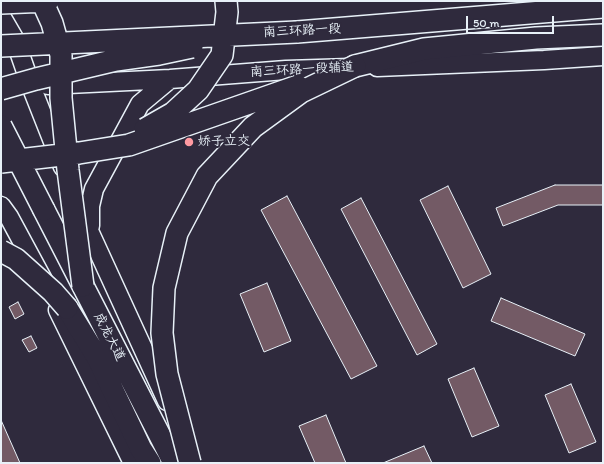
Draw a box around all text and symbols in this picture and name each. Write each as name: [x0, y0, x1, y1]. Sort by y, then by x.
scale bar: [468, 8, 556, 34]
text: 50 m: [473, 16, 499, 30]
street label: 南三环路一段: [263, 21, 341, 41]
street label: 南三环路一段辅道: [250, 59, 354, 81]
place label: 娇子立交: [198, 134, 250, 150]
marker: 娇子立交: [183, 136, 195, 148]
street label: 成龙大道: [90, 310, 128, 364]

